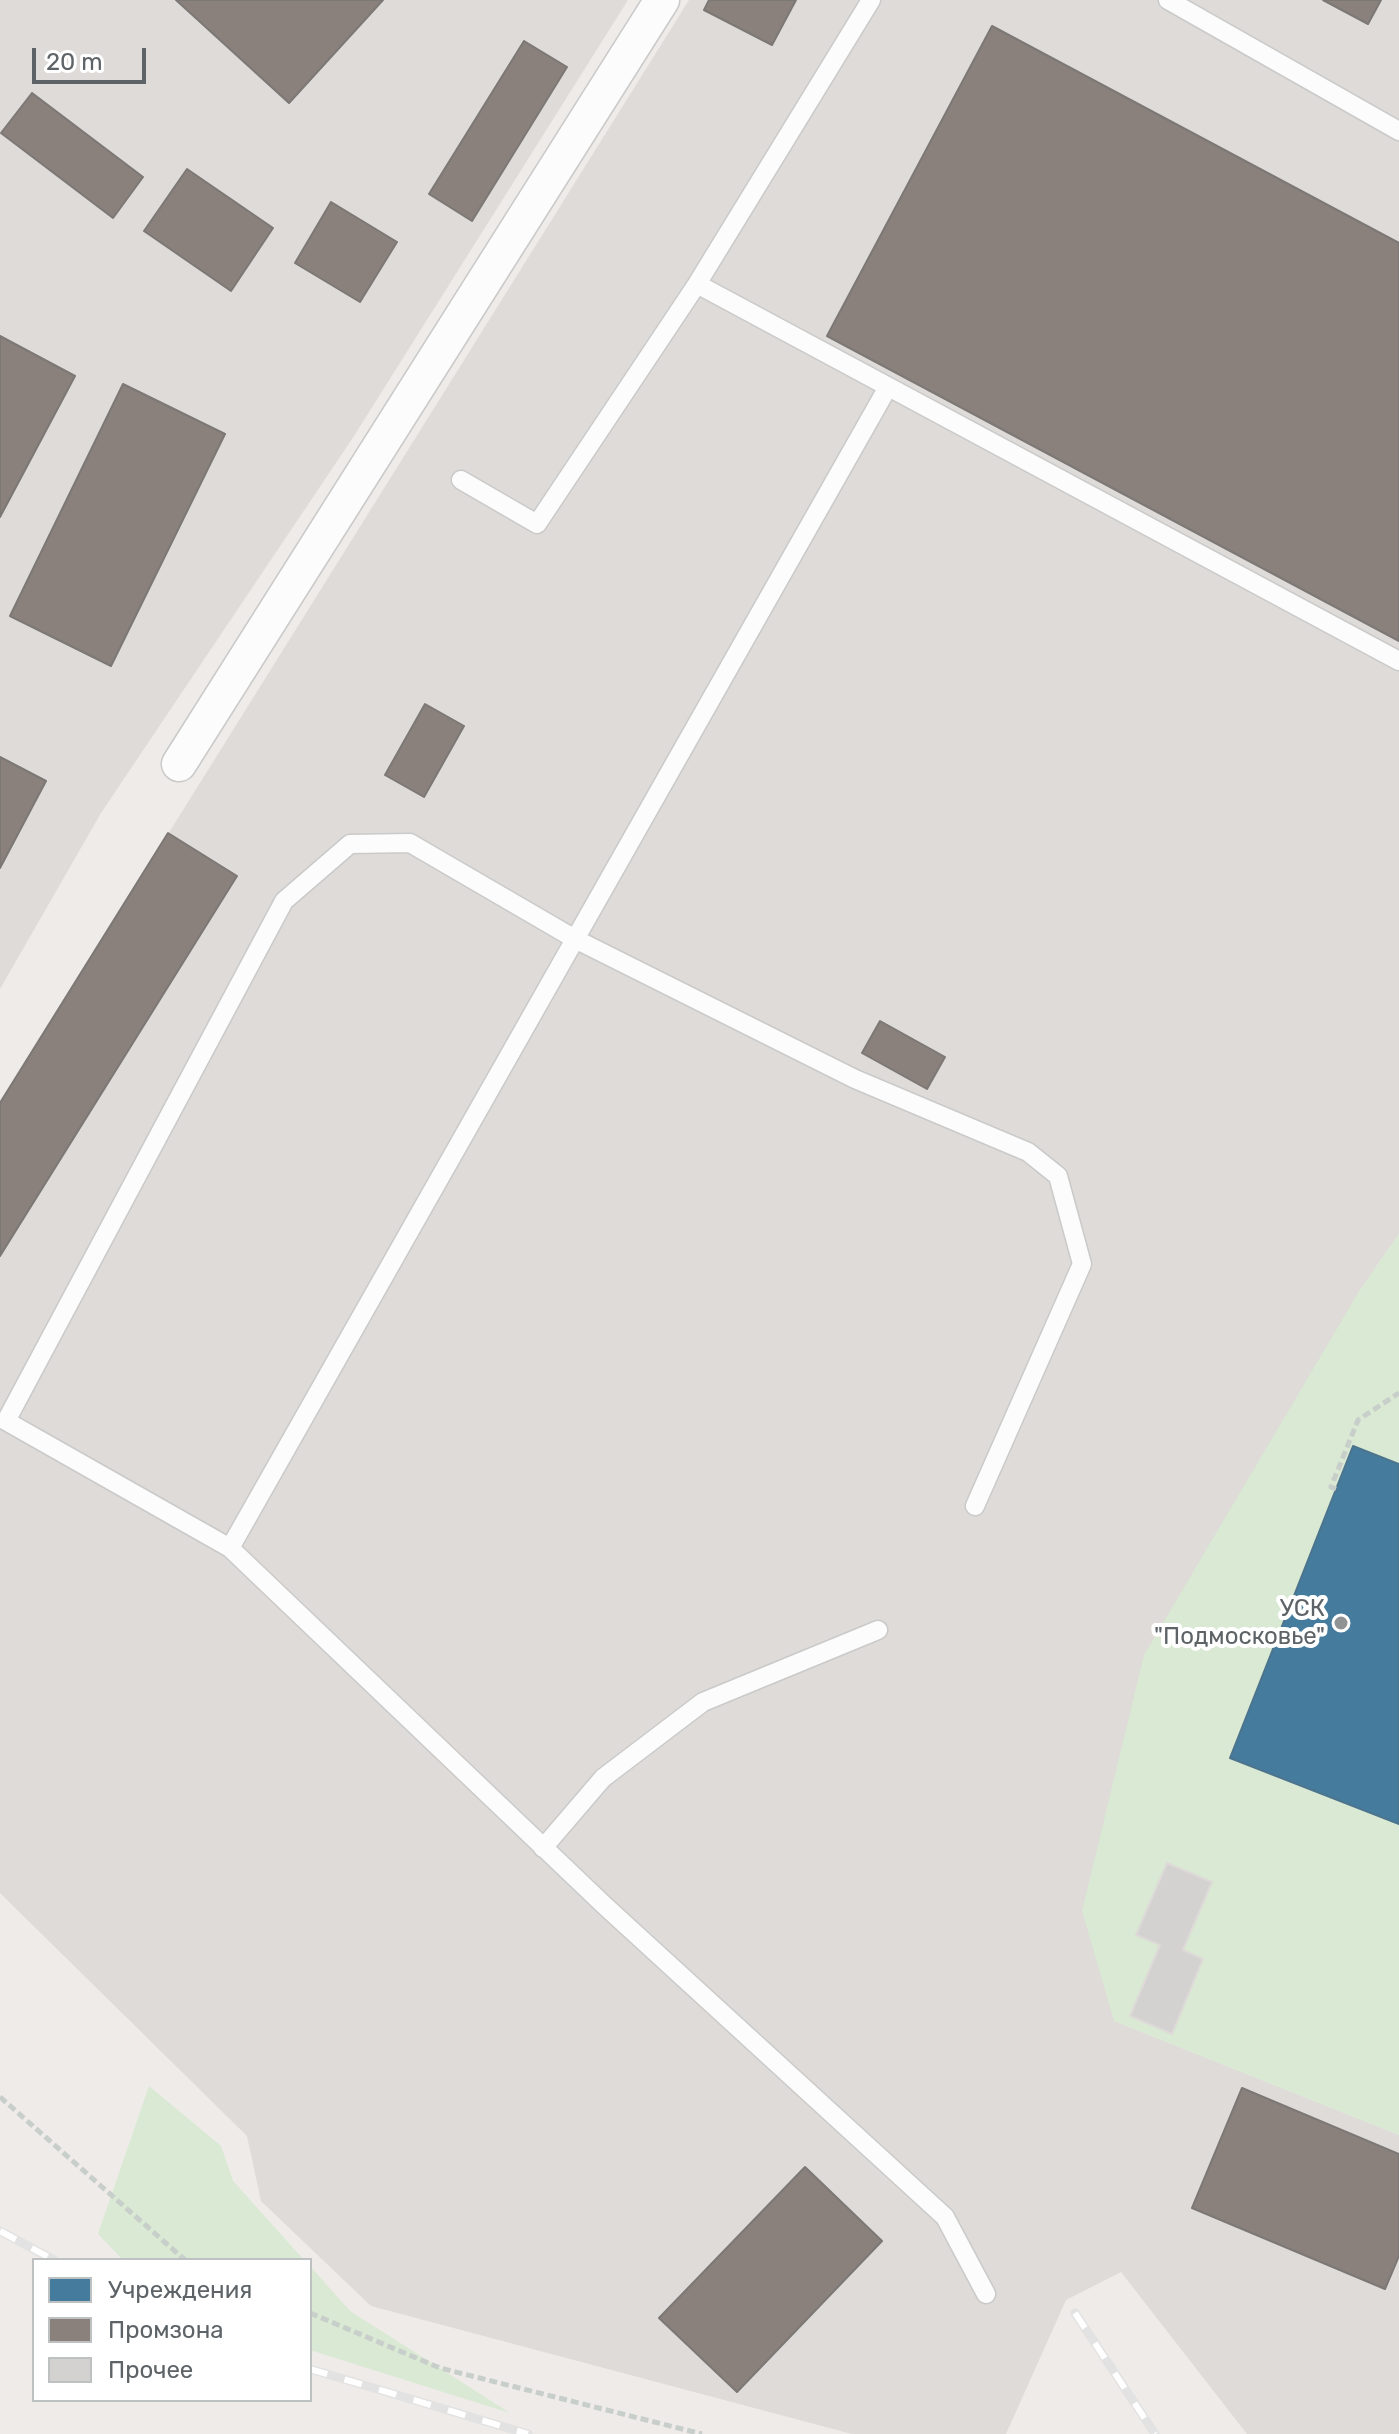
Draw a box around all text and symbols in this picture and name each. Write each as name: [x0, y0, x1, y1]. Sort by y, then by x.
scale bar: [36, 32, 150, 82]
text: 20 m: [46, 48, 103, 76]
place label: УСК "Подмосковье": [1154, 1595, 1325, 1651]
marker: УСК "Подмосковье": [1332, 1614, 1350, 1632]
legend: [32, 2258, 312, 2402]
text: Учреждения: [108, 2276, 252, 2304]
text: Промзона: [108, 2316, 224, 2344]
text: Прочее: [108, 2356, 193, 2384]

